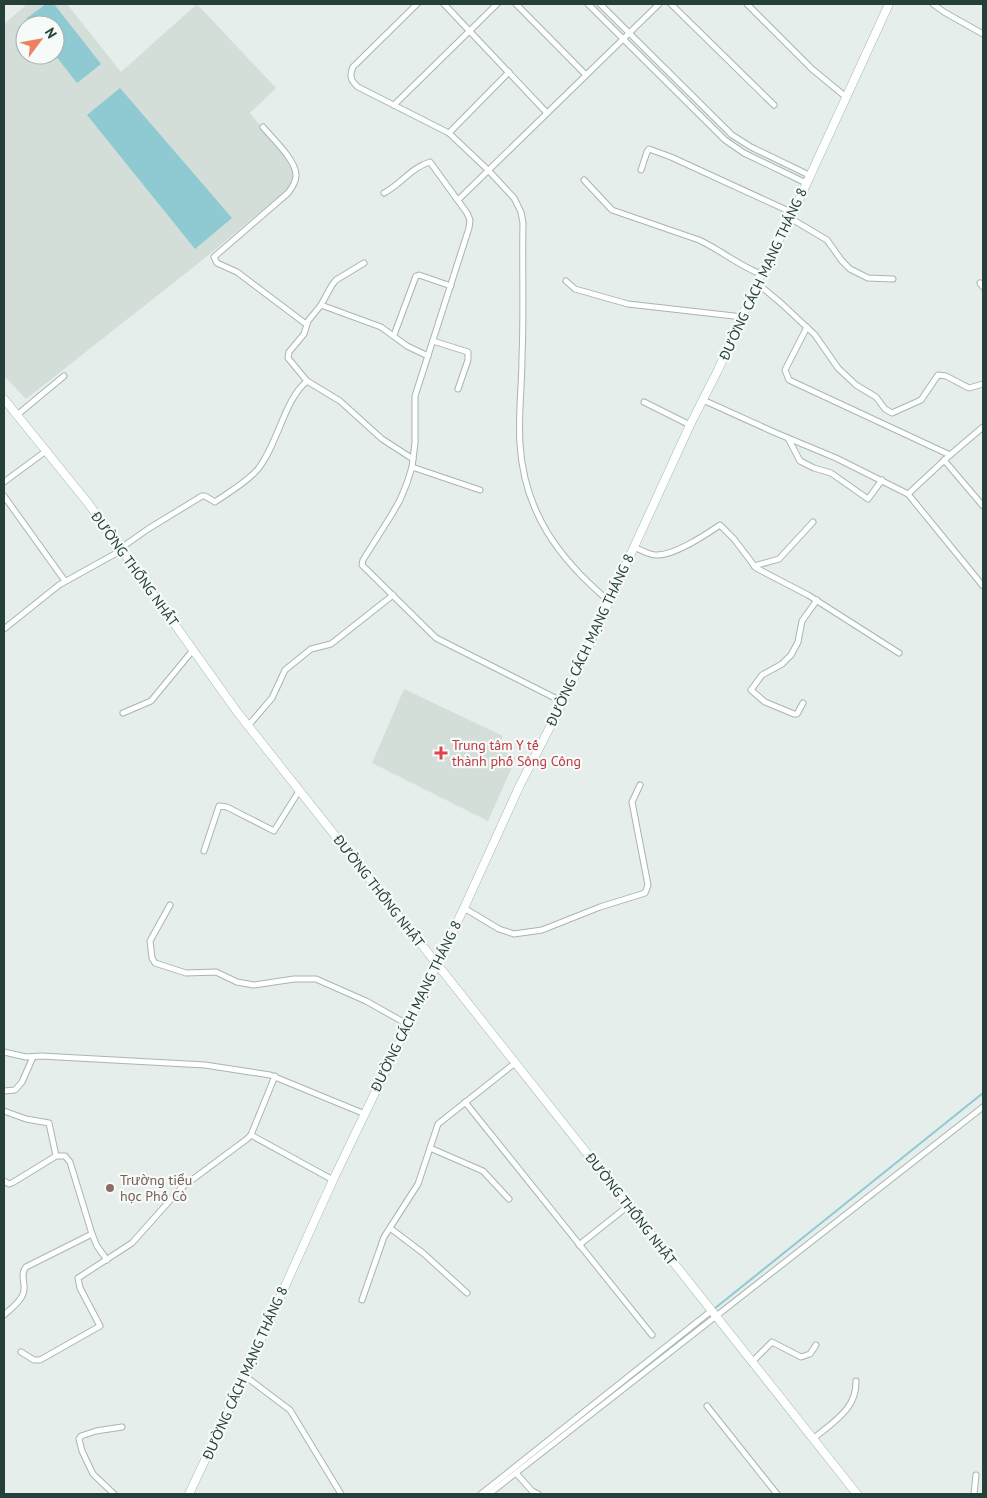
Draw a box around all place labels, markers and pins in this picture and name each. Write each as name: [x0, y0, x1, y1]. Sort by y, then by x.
place label: Trung tâm Y tế thành phố Sông Công: [452, 736, 581, 770]
marker: Trung tâm Y tế thành phố Sông Công: [434, 746, 448, 760]
place label: Trường tiểu học Phố Cò: [120, 1171, 192, 1205]
marker: Trường tiểu học Phố Cò: [104, 1182, 116, 1194]

